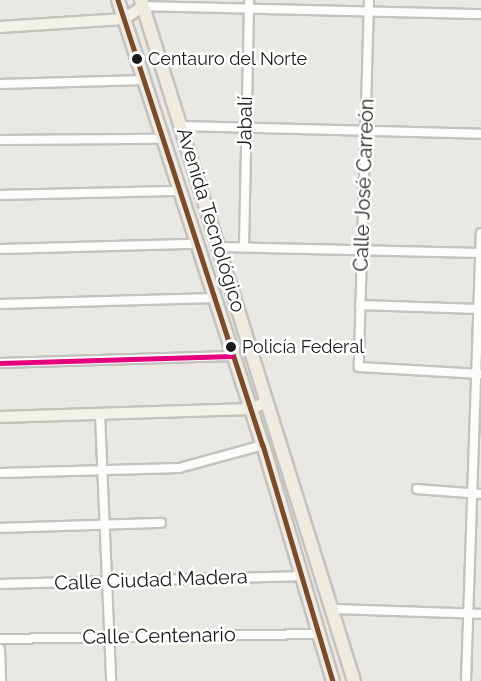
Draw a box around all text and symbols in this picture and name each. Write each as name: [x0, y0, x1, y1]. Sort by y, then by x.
place label: Centauro del Norte: [148, 48, 308, 70]
marker: Centauro del Norte: [131, 53, 143, 65]
street label: Jabalí: [233, 96, 257, 150]
street label: Calle José Carreón: [349, 98, 379, 272]
street label: Avenida Tecnológico: [171, 124, 251, 316]
place label: Policía Federal: [242, 336, 364, 358]
marker: Policía Federal: [225, 341, 237, 353]
street label: Calle Ciudad Madera: [54, 565, 248, 595]
street label: Calle Centenario: [82, 623, 236, 649]

